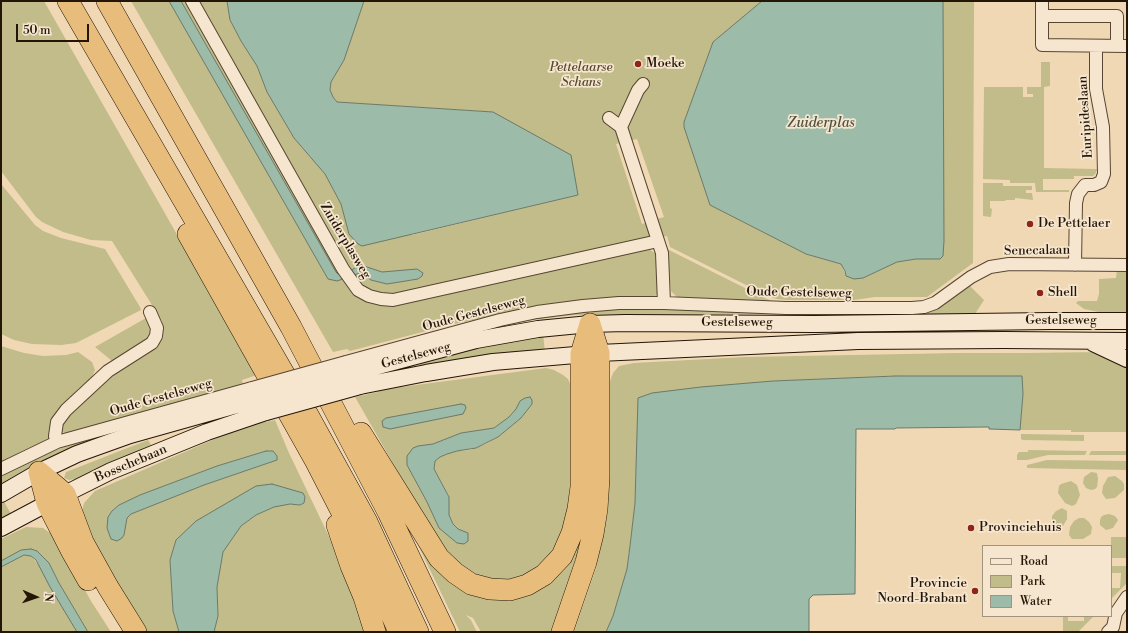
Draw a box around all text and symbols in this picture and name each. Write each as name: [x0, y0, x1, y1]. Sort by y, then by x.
scale bar: [18, 16, 91, 42]
text: 50 m: [23, 23, 51, 38]
place label: Moeke: [646, 56, 685, 72]
marker: Moeke: [633, 59, 643, 69]
park label: Pettelaarse Schans: [550, 60, 612, 91]
street label: Euripideslaan: [1075, 75, 1097, 159]
water label: Zuiderplas: [787, 116, 855, 132]
street label: Zuiderplasweg: [316, 200, 374, 282]
place label: De Pettelaer: [1038, 216, 1110, 232]
marker: De Pettelaer: [1025, 219, 1035, 229]
street label: Senecalaan: [1004, 243, 1070, 259]
street label: Oude Gestelseweg: [746, 284, 852, 302]
place label: Shell: [1048, 285, 1077, 301]
marker: Shell: [1035, 288, 1045, 298]
street label: Oude Gestelseweg: [421, 293, 527, 335]
street label: Gestelseweg: [1025, 313, 1097, 329]
street label: Gestelseweg: [701, 315, 773, 331]
street label: Gestelseweg: [380, 339, 452, 373]
street label: Oude Gestelseweg: [108, 376, 214, 420]
street label: Bosschebaan: [93, 442, 169, 486]
place label: Provinciehuis: [979, 520, 1061, 536]
marker: Provinciehuis: [966, 523, 976, 533]
legend: [982, 545, 1112, 617]
text: Road: [1020, 554, 1048, 569]
text: Park: [1020, 574, 1045, 589]
place label: Provincie Noord-Brabant: [877, 576, 967, 607]
north arrow: [16, 577, 56, 617]
marker: Provincie Noord-Brabant: [970, 586, 980, 596]
text: N: [41, 593, 55, 602]
text: Water: [1020, 594, 1052, 609]

